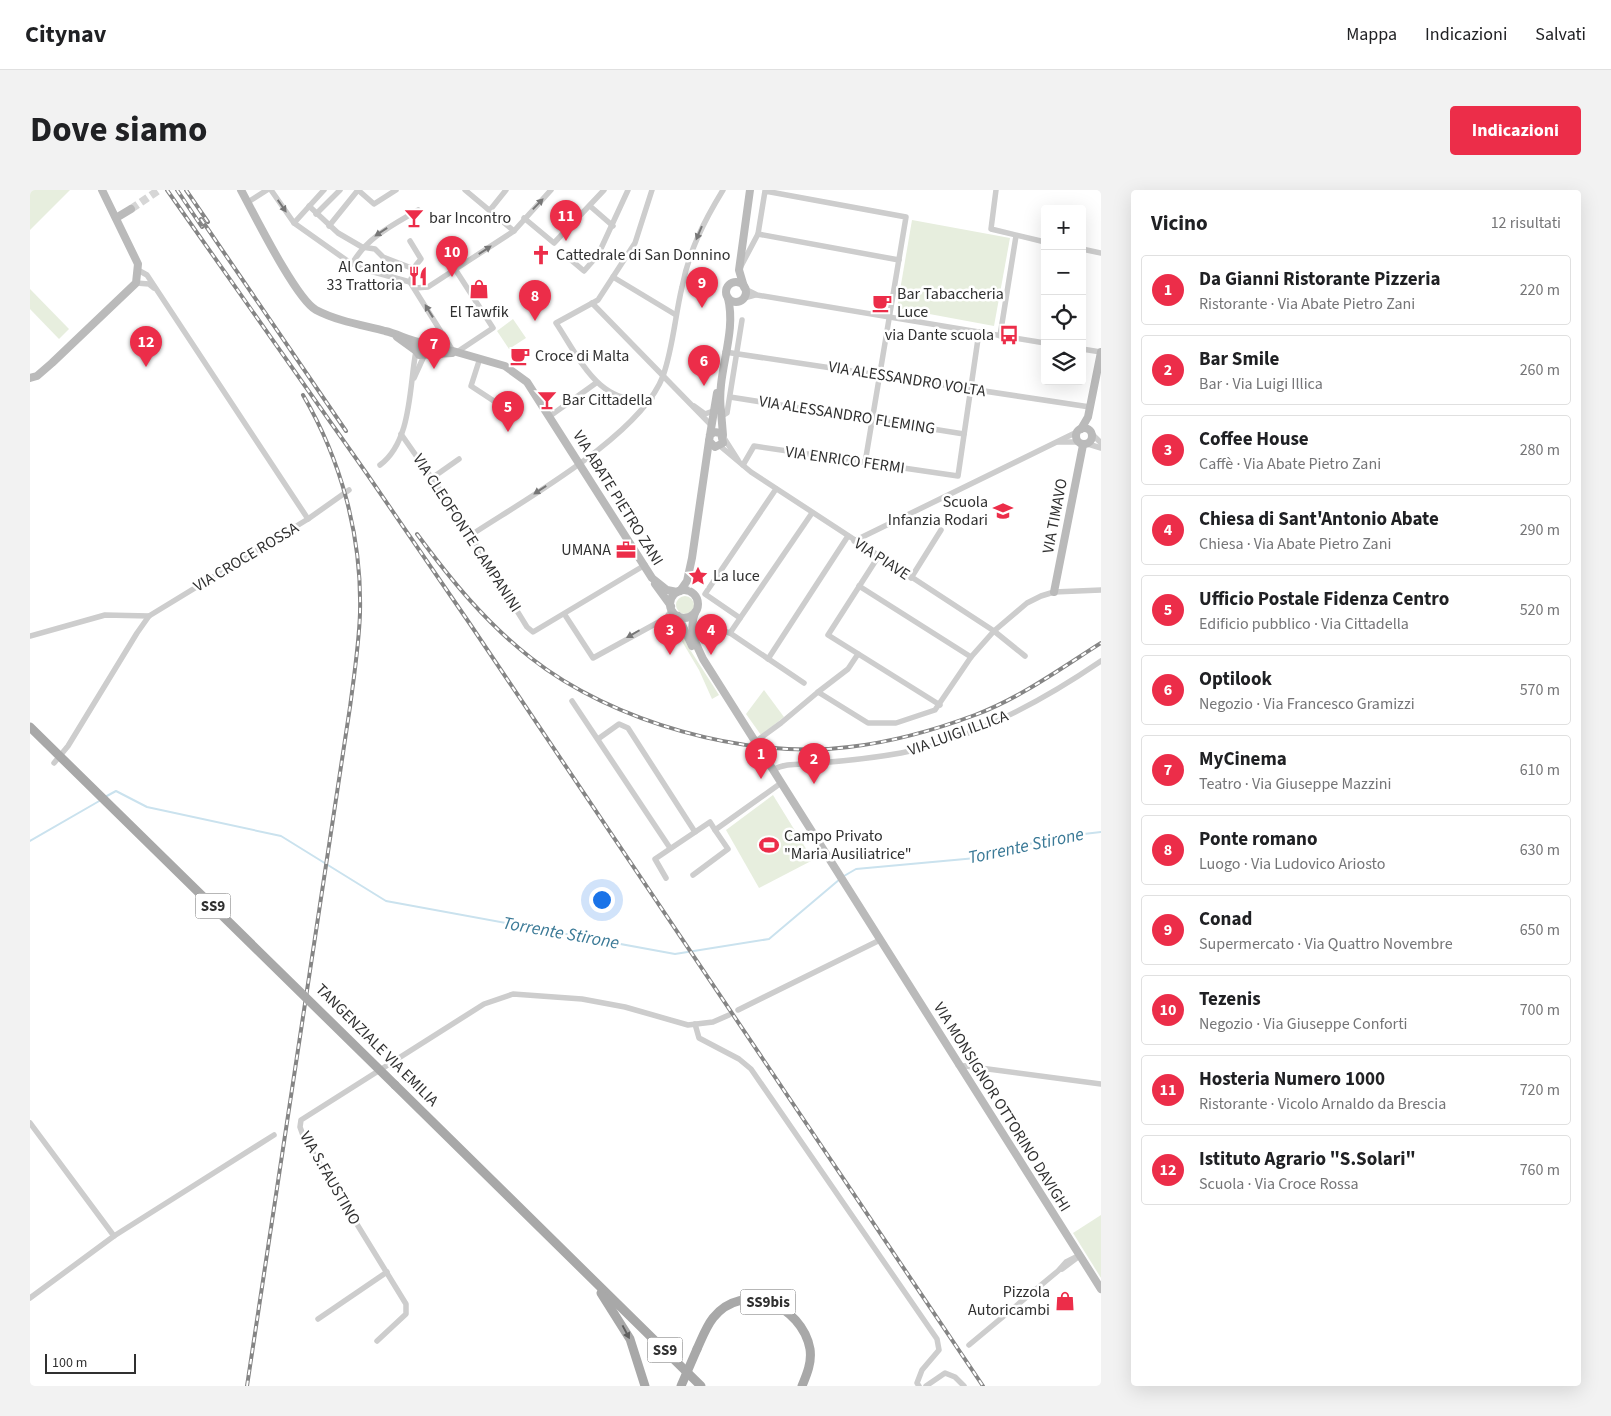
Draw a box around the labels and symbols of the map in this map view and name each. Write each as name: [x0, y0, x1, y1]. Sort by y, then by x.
one-way arrow: [532, 198, 544, 210]
one-way arrow: [277, 200, 287, 213]
pin: 11: [550, 200, 582, 241]
bar icon: bar Incontro: [403, 207, 425, 229]
place label: bar Incontro: [429, 207, 511, 229]
one-way arrow: [695, 226, 703, 240]
one-way arrow: [374, 227, 388, 237]
pin: 10: [436, 236, 468, 277]
church icon: Cattedrale di San Donnino: [530, 244, 552, 266]
place label: Cattedrale di San Donnino: [556, 244, 730, 266]
one-way arrow: [478, 245, 491, 254]
place label: Al Canton 33 Trattoria: [327, 256, 403, 296]
restaurant icon: Al Canton 33 Trattoria: [407, 265, 429, 287]
pin: 9: [686, 267, 718, 308]
shop icon: El Tawfik: [468, 278, 490, 300]
pin: 8: [519, 280, 551, 321]
place label: Bar Tabaccheria Luce: [897, 283, 1004, 323]
cafe icon: Bar Tabaccheria Luce: [871, 292, 893, 314]
place label: El Tawfik: [449, 301, 509, 323]
one-way arrow: [424, 305, 433, 318]
place label: via Dante scuola: [885, 324, 994, 346]
bus stop icon: via Dante scuola: [998, 324, 1020, 346]
pin: 12: [130, 326, 162, 367]
pin: 7: [418, 328, 450, 369]
cafe icon: Croce di Malta: [509, 345, 531, 367]
place label: Croce di Malta: [535, 345, 629, 367]
pin: 6: [688, 345, 720, 386]
street label: VIA ALESSANDRO VOLTA: [827, 356, 988, 402]
bar icon: Bar Cittadella: [536, 389, 558, 411]
place label: Bar Cittadella: [562, 389, 653, 411]
street label: VIA ALESSANDRO FLEMING: [757, 390, 937, 440]
pin: 5: [492, 391, 524, 432]
street label: VIA ABATE PIETRO ZANI: [567, 426, 669, 570]
street label: VIA ENRICO FERMI: [784, 441, 906, 479]
street label: VIA CLEOFONTE CAMPANINI: [407, 450, 527, 616]
street label: VIA TIMAVO: [1037, 477, 1073, 555]
one-way arrow: [533, 485, 546, 495]
place label: Scuola Infanzia Rodari: [888, 491, 988, 531]
school or university icon: Scuola Infanzia Rodari: [992, 500, 1014, 522]
street label: VIA CROCE ROSSA: [189, 517, 303, 597]
street label: VIA PIAVE: [850, 533, 914, 585]
place label: UMANA: [561, 539, 611, 561]
office icon: UMANA: [615, 539, 637, 561]
place icon: La luce: [687, 565, 709, 587]
place label: La luce: [713, 565, 760, 587]
pin: 3: [654, 614, 686, 655]
pin: 4: [695, 614, 727, 655]
one-way arrow: [627, 630, 640, 639]
street label: VIA LUIGI ILLICA: [905, 705, 1012, 761]
pin: 1: [745, 738, 777, 779]
pin: 2: [798, 743, 830, 784]
water label: Torrente Stirone: [966, 821, 1087, 870]
place label: Campo Privato "Maria Ausiliatrice": [784, 825, 912, 865]
sports icon: Campo Privato "Maria Ausiliatrice": [758, 834, 780, 856]
your location: [589, 887, 615, 913]
road number: SS9: [196, 894, 230, 918]
water label: Torrente Stirone: [501, 910, 621, 956]
street label: TANGENZIALE VIA EMILIA: [311, 979, 444, 1112]
street label: VIA MONSIGNOR OTTORINO DAVIGHI: [928, 998, 1076, 1216]
street label: VIA S.FAUSTINO: [294, 1127, 366, 1229]
place label: Pizzola Autoricambi: [968, 1281, 1050, 1321]
road number: SS9bis: [740, 1290, 796, 1314]
shop icon: Pizzola Autoricambi: [1054, 1290, 1076, 1312]
one-way arrow: [622, 1325, 630, 1339]
road number: SS9: [648, 1338, 682, 1362]
scale bar: [45, 1351, 136, 1374]

